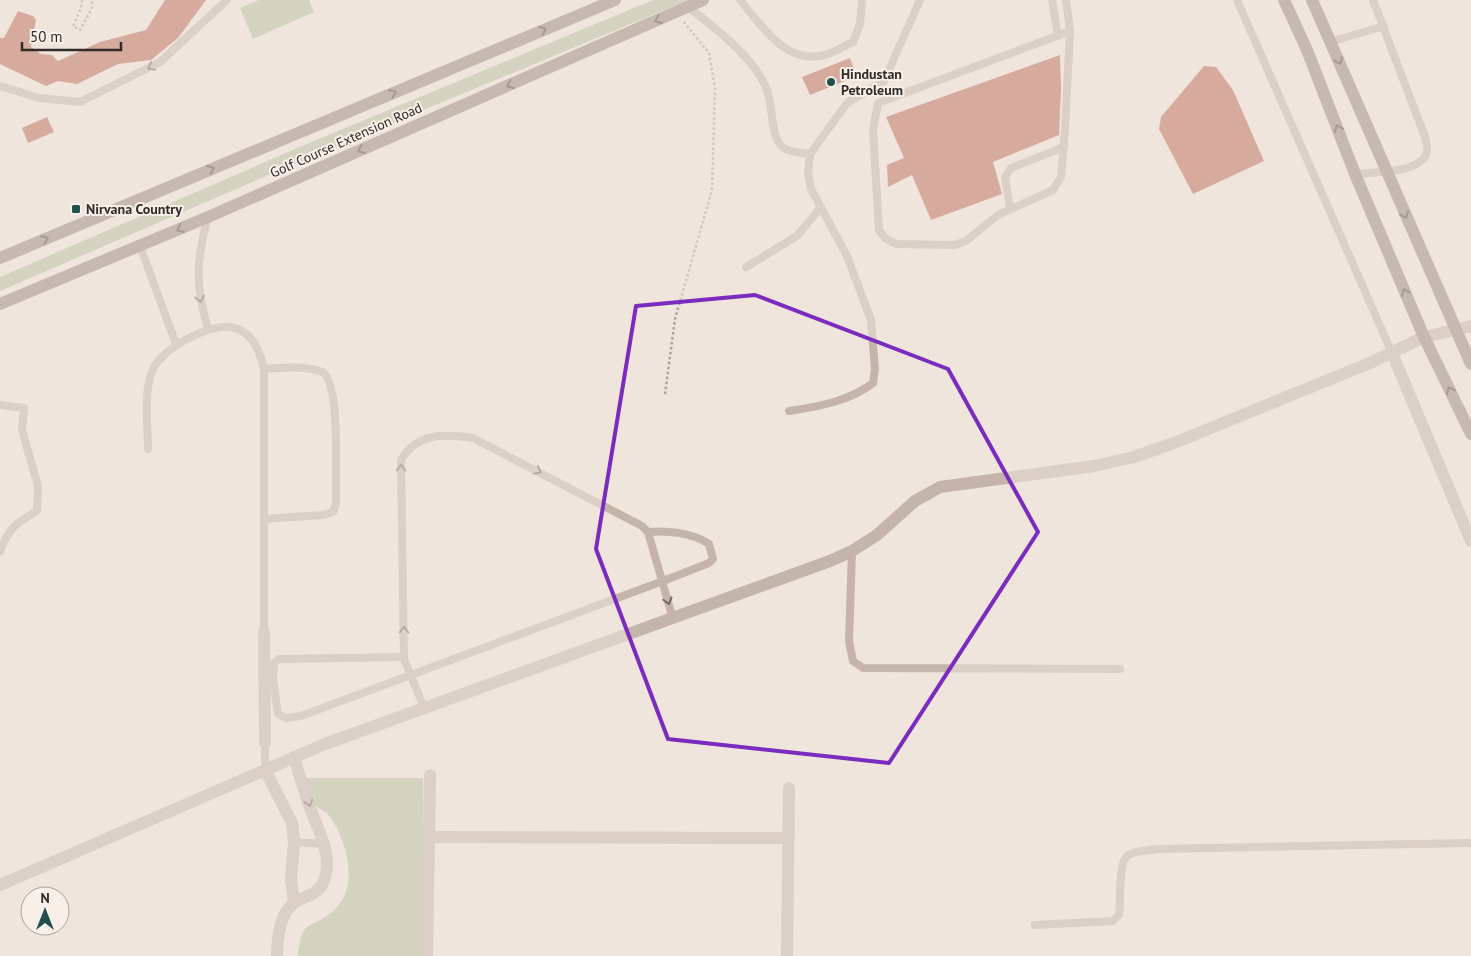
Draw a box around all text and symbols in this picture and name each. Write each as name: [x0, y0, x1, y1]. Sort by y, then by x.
one-way arrow: [654, 13, 663, 24]
scale bar: [22, 20, 121, 52]
one-way arrow: [538, 26, 547, 36]
text: 50 m: [30, 27, 63, 46]
one-way arrow: [1332, 55, 1342, 64]
one-way arrow: [148, 61, 157, 71]
place label: Hindustan Petroleum: [841, 65, 903, 99]
marker: Hindustan Petroleum: [825, 76, 837, 88]
one-way arrow: [506, 78, 515, 89]
one-way arrow: [388, 88, 397, 99]
street label: Golf Course Extension Road: [267, 98, 425, 182]
one-way arrow: [1333, 125, 1343, 133]
one-way arrow: [357, 144, 366, 155]
one-way arrow: [206, 165, 215, 176]
place label: Nirvana Country: [86, 200, 182, 218]
marker: Nirvana Country: [70, 203, 82, 215]
one-way arrow: [1398, 210, 1409, 219]
one-way arrow: [176, 223, 185, 233]
one-way arrow: [40, 234, 49, 245]
one-way arrow: [1400, 288, 1411, 297]
one-way arrow: [194, 295, 205, 304]
one-way arrow: [1446, 386, 1456, 395]
one-way arrow: [396, 463, 406, 471]
one-way arrow: [533, 465, 542, 475]
one-way arrow: [663, 596, 673, 604]
one-way arrow: [399, 626, 409, 634]
one-way arrow: [303, 798, 313, 807]
north arrow: [20, 886, 70, 936]
text: N: [40, 889, 50, 907]

